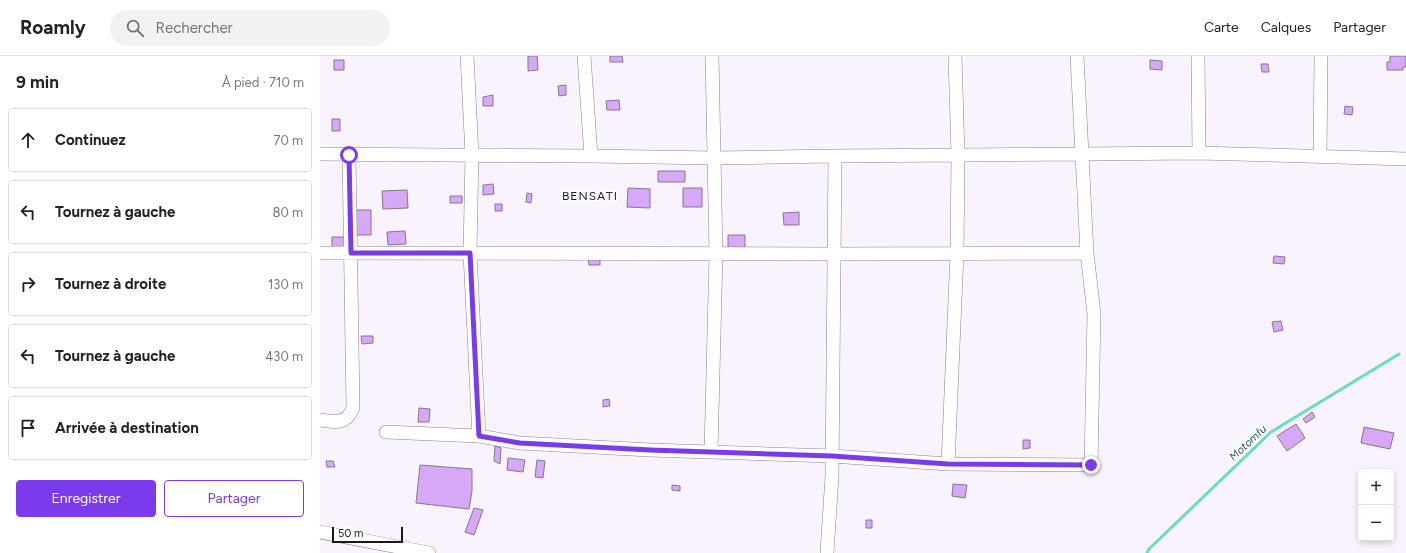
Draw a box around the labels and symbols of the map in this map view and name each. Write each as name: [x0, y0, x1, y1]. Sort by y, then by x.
route start: [340, 146, 358, 164]
district label: BENSATI: [562, 189, 618, 203]
water label: Motomfu: [1227, 423, 1269, 463]
route end: [1082, 456, 1100, 474]
scale bar: [332, 525, 403, 544]

